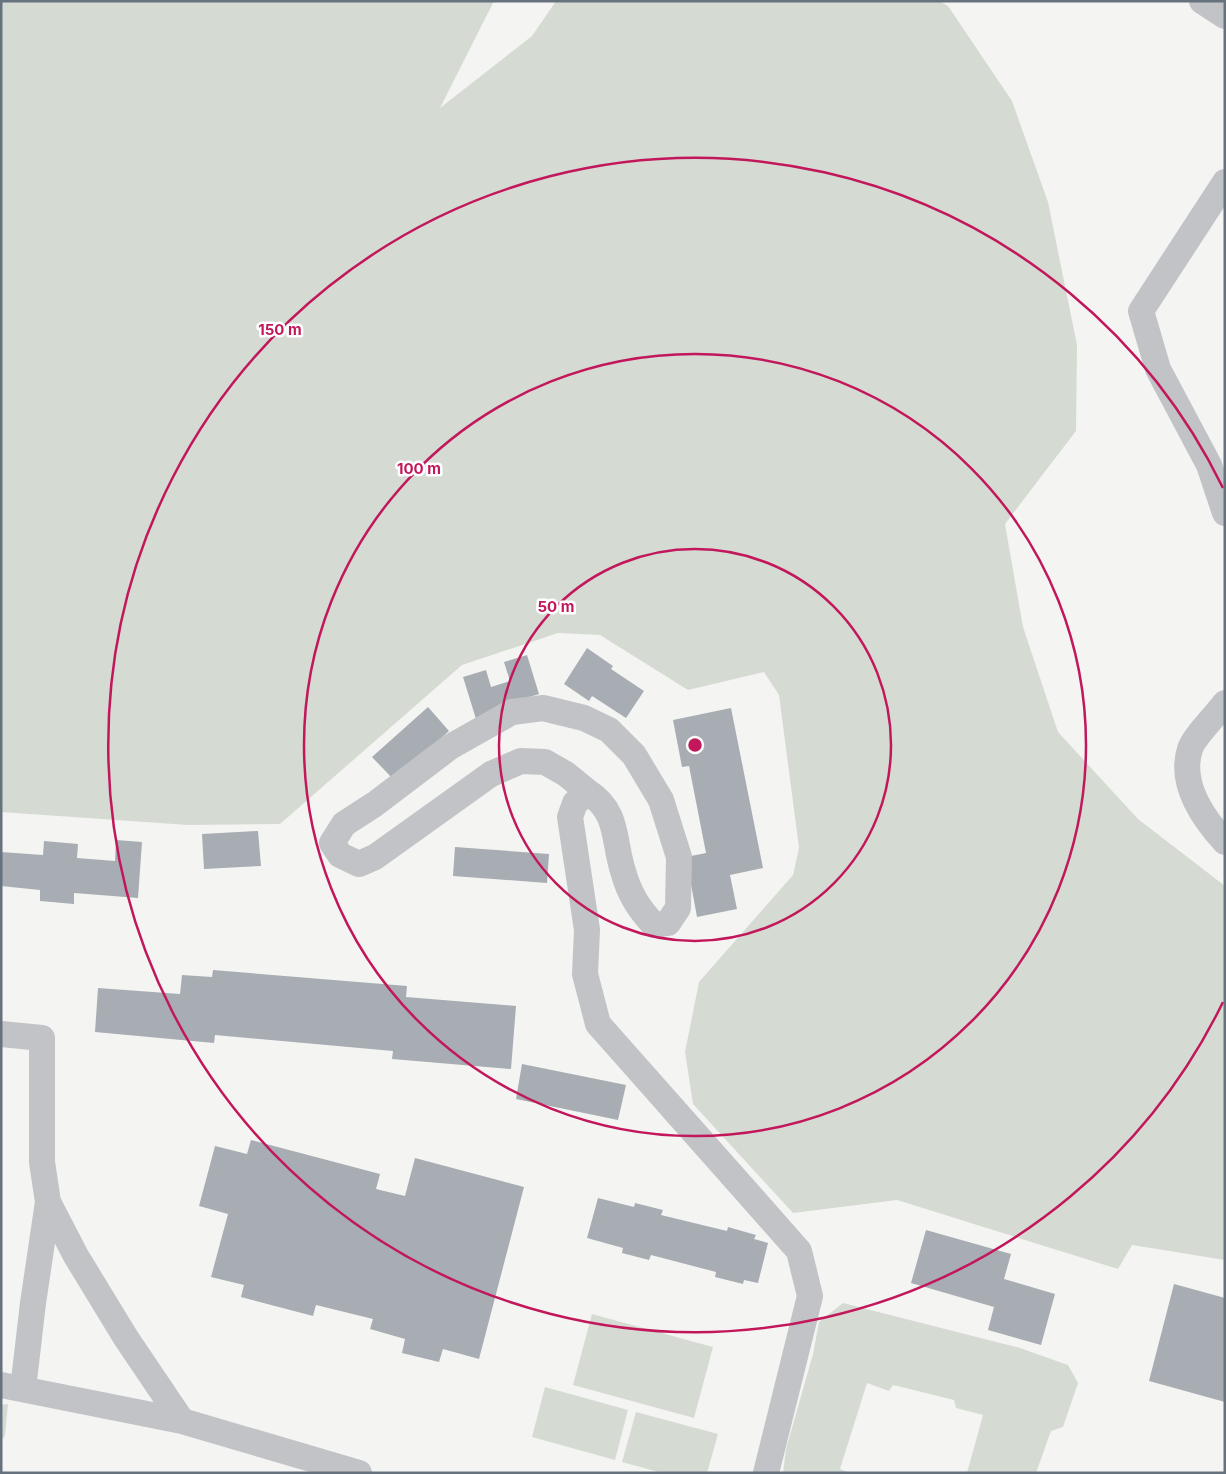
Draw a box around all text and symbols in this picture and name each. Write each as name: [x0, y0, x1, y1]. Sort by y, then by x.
text: 150 m: [258, 320, 302, 339]
text: 100 m: [397, 459, 441, 478]
text: 50 m: [538, 597, 574, 616]
centre of rings: [686, 736, 704, 754]

